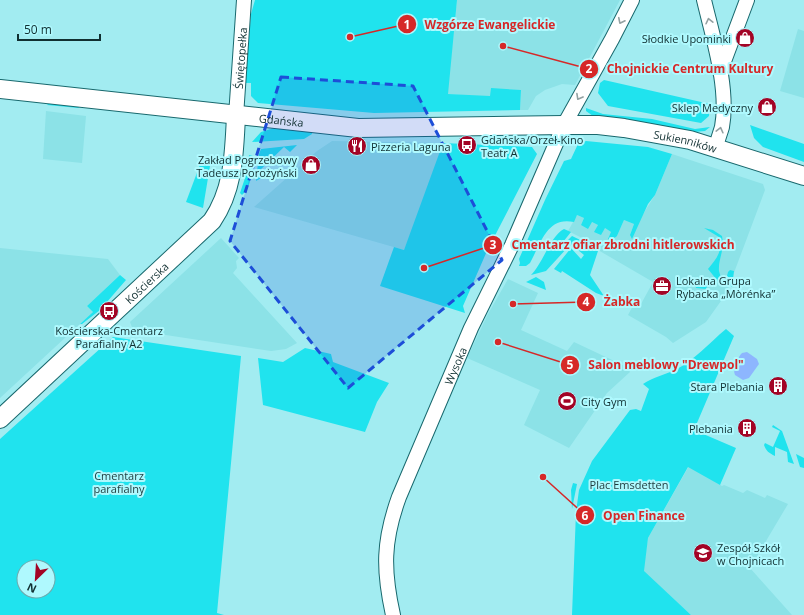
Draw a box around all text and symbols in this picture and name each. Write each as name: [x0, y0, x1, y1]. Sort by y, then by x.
callout: Wzgórze Ewangelickie: [397, 12, 564, 36]
scale bar: [18, 16, 100, 42]
text: 1: [404, 16, 410, 33]
text: Wzgórze Ewangelickie: [425, 16, 555, 33]
one-way arrow: [618, 17, 626, 25]
one-way arrow: [706, 18, 714, 24]
text: 50 m: [24, 21, 52, 38]
street label: Świętopełka: [230, 27, 250, 89]
shop icon: Słodkie Upominki: [734, 27, 756, 49]
place label: Słodkie Upominki: [642, 31, 731, 46]
callout: Chojnickie Centrum Kultury: [579, 57, 781, 81]
text: 2: [586, 60, 593, 77]
text: Chojnickie Centrum Kultury: [607, 60, 773, 77]
one-way arrow: [577, 93, 584, 100]
shop icon: Sklep Medyczny: [756, 96, 778, 118]
place label: Sklep Medyczny: [672, 100, 753, 115]
street label: Gdańska: [258, 110, 304, 130]
street label: Sukienników: [652, 126, 719, 156]
one-way arrow: [716, 127, 724, 133]
place label: Gdańska/Orzeł-Kino Teatr A: [481, 132, 584, 160]
bus stop icon: Gdańska/Orzeł-Kino Teatr A: [456, 134, 478, 156]
restaurant icon: Pizzeria Laguna: [346, 135, 368, 157]
place label: Pizzeria Laguna: [371, 139, 451, 154]
place label: Zakład Pogrzebowy Tadeusz Porożyński: [196, 152, 297, 180]
shop icon: Zakład Pogrzebowy Tadeusz Porożyński: [300, 154, 322, 176]
callout: Cmentarz ofiar zbrodni hitlerowskich: [483, 233, 743, 257]
text: 3: [490, 236, 497, 253]
text: Cmentarz ofiar zbrodni hitlerowskich: [511, 236, 735, 253]
street label: Kościerska: [121, 258, 171, 307]
place label: Lokalna Grupa Rybacka „Mòrénka”: [676, 273, 775, 301]
office icon: Lokalna Grupa Rybacka „Mòrénka”: [651, 275, 673, 297]
callout: Żabka: [576, 290, 648, 314]
text: 4: [583, 293, 590, 310]
text: Żabka: [604, 293, 640, 310]
bus stop icon: Kościerska-Cmentarz Parafialny A2: [98, 300, 120, 322]
place label: Kościerska-Cmentarz Parafialny A2: [55, 323, 163, 351]
street label: Wysoka: [440, 344, 470, 387]
callout: Salon meblowy "Drewpol": [560, 353, 752, 377]
text: 5: [567, 356, 574, 373]
text: Salon meblowy "Drewpol": [588, 356, 744, 373]
building icon: Stara Plebania: [767, 375, 789, 397]
place label: Stara Plebania: [690, 379, 764, 394]
sports icon: City Gym: [556, 390, 578, 412]
place label: City Gym: [581, 394, 627, 409]
building icon: Plebania: [736, 417, 758, 439]
place label: Plebania: [689, 421, 733, 436]
park label: Cmentarz parafialny: [93, 468, 145, 496]
park label: Plac Emsdetten: [590, 477, 668, 492]
callout: Open Finance: [575, 503, 693, 527]
text: 6: [582, 507, 589, 524]
text: Open Finance: [603, 507, 685, 524]
place label: Zespół Szkół w Chojnicach: [717, 540, 784, 568]
school or university icon: Zespół Szkół w Chojnicach: [692, 542, 714, 564]
north arrow: [16, 559, 56, 599]
text: N: [24, 580, 39, 597]

